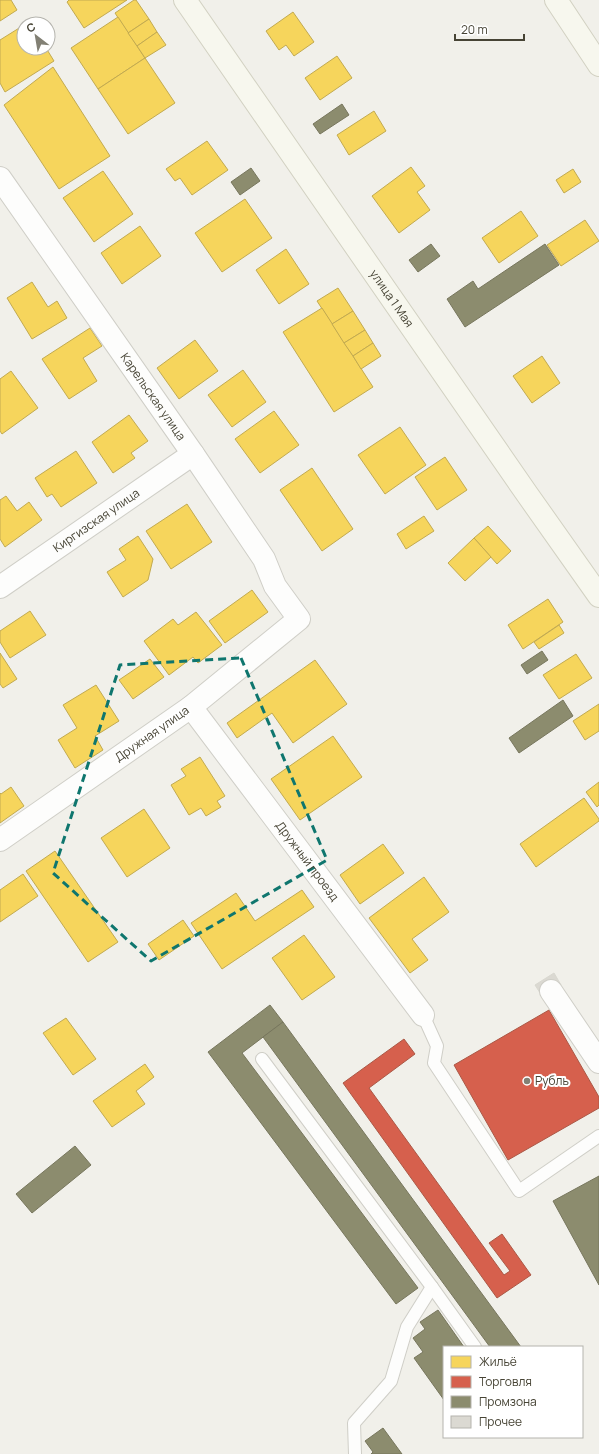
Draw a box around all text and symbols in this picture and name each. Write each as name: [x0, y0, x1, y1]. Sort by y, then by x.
north arrow: [16, 16, 56, 56]
scale bar: [455, 16, 524, 42]
text: С: [23, 18, 38, 36]
text: 20 m: [461, 21, 488, 38]
street label: улица 1 Мая: [366, 266, 418, 330]
street label: Карельская улица: [117, 349, 190, 444]
street label: Киргизская улица: [49, 484, 143, 556]
street label: Дружная улица: [111, 702, 192, 766]
street label: Дружный проезд: [272, 817, 343, 904]
place label: Рубль: [535, 1072, 569, 1089]
marker: Рубль: [522, 1076, 532, 1086]
legend: [443, 1346, 583, 1438]
text: Жильё: [479, 1353, 517, 1370]
text: Торговля: [479, 1373, 532, 1390]
text: Промзона: [479, 1393, 537, 1410]
text: Прочее: [479, 1413, 522, 1430]

